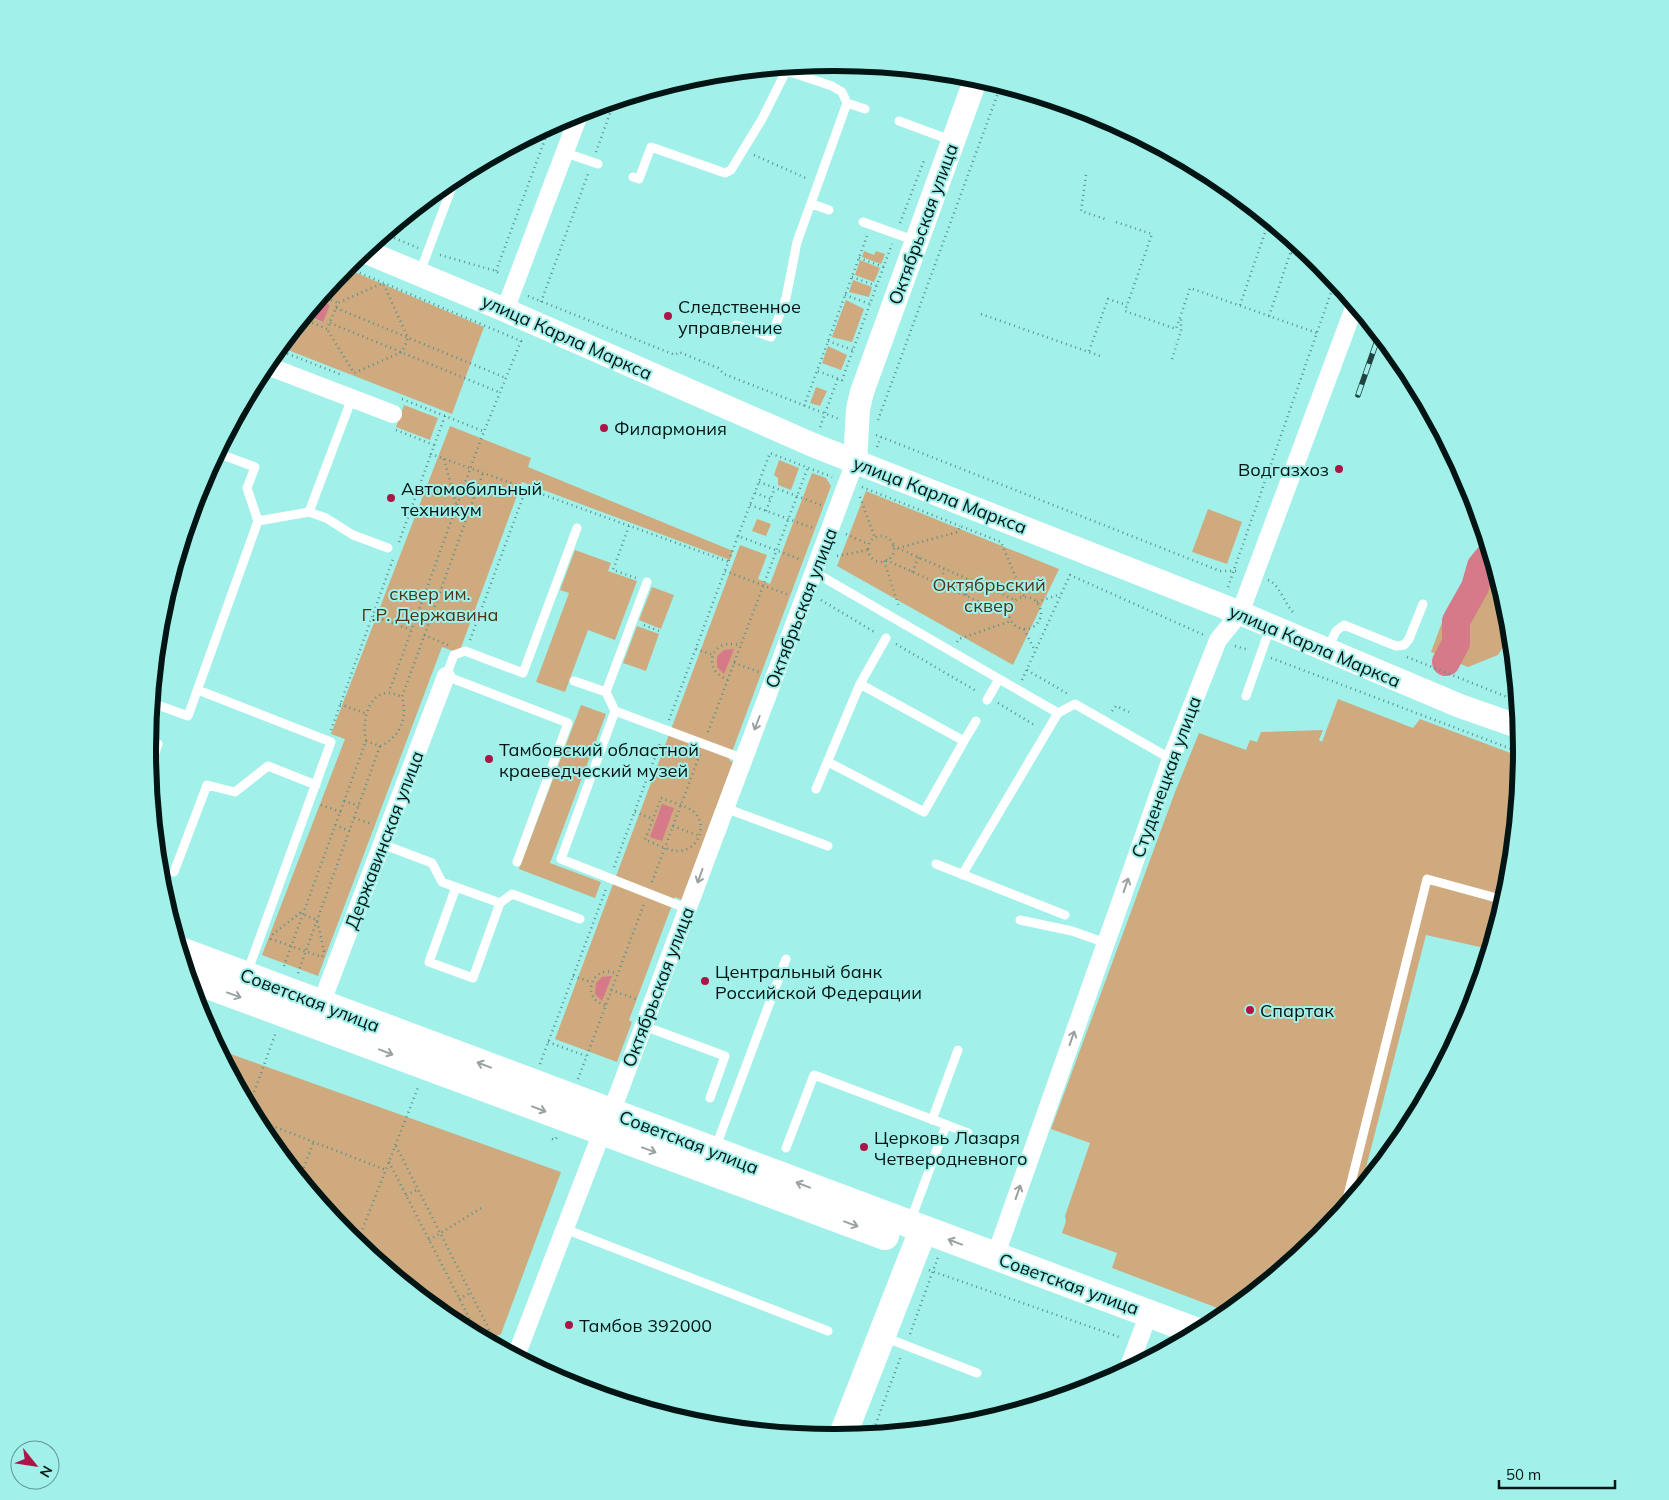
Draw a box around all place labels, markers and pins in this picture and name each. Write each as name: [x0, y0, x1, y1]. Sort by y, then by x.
place label: Следственное управление: [678, 295, 801, 339]
marker: Следственное управление: [662, 310, 674, 322]
place label: Филармония: [614, 417, 727, 440]
marker: Филармония: [598, 422, 610, 434]
place label: Водгазхоз: [1238, 458, 1329, 481]
marker: Водгазхоз: [1333, 463, 1345, 475]
place label: Автомобильный техникум: [401, 477, 542, 521]
marker: Автомобильный техникум: [385, 492, 397, 504]
place label: Тамбовский областной краеведческий музей: [499, 738, 699, 782]
marker: Тамбовский областной краеведческий музей: [483, 753, 495, 765]
place label: Центральный банк Российской Федерации: [715, 960, 922, 1004]
marker: Центральный банк Российской Федерации: [699, 975, 711, 987]
place label: Спартак: [1260, 999, 1334, 1022]
marker: Спартак: [1244, 1004, 1256, 1016]
place label: Церковь Лазаря Четверодневного: [874, 1126, 1028, 1170]
marker: Церковь Лазаря Четверодневного: [858, 1141, 870, 1153]
place label: Тамбов 392000: [579, 1314, 712, 1337]
marker: Тамбов 392000: [563, 1319, 575, 1331]

